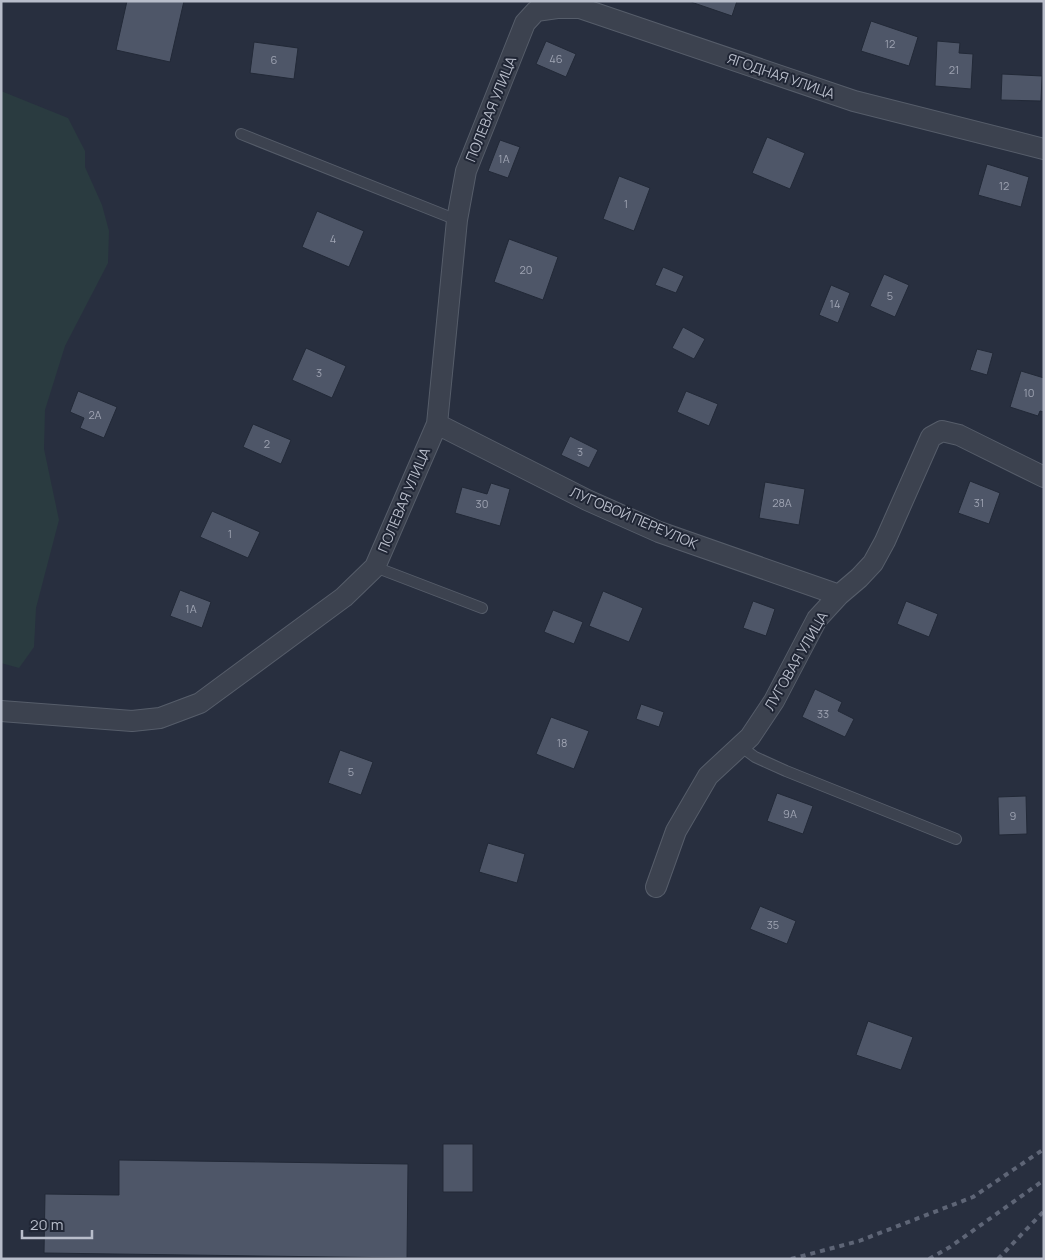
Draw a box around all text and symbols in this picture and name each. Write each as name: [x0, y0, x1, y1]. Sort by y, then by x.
house number: 12: [885, 36, 895, 51]
street label: ЯГОДНАЯ УЛИЦА: [725, 48, 838, 103]
house number: 46: [549, 51, 563, 66]
house number: 6: [271, 52, 278, 67]
street label: ПОЛЕВАЯ УЛИЦА: [461, 53, 520, 164]
house number: 21: [949, 62, 959, 77]
house number: 1А: [498, 151, 510, 166]
house number: 12: [999, 178, 1009, 193]
house number: 1: [624, 196, 628, 211]
house number: 4: [330, 231, 336, 246]
house number: 20: [520, 262, 532, 277]
house number: 5: [887, 288, 893, 303]
house number: 14: [830, 296, 840, 311]
house number: 3: [316, 365, 322, 380]
house number: 10: [1023, 385, 1035, 400]
house number: 2А: [88, 407, 102, 422]
house number: 2: [264, 436, 270, 451]
street label: ПОЛЕВАЯ УЛИЦА: [373, 444, 434, 555]
house number: 3: [577, 444, 583, 459]
street label: ЛУГОВОЙ ПЕРЕУЛОК: [567, 482, 702, 553]
house number: 28А: [772, 495, 792, 510]
house number: 31: [974, 495, 984, 510]
house number: 30: [476, 496, 488, 511]
house number: 1: [228, 526, 232, 541]
house number: 1А: [185, 601, 197, 616]
street label: ЛУГОВАЯ УЛИЦА: [760, 608, 832, 714]
house number: 33: [817, 706, 829, 721]
house number: 18: [557, 735, 567, 750]
house number: 5: [348, 764, 354, 779]
house number: 9А: [783, 806, 797, 821]
house number: 9: [1010, 808, 1017, 823]
house number: 35: [767, 917, 779, 932]
scale bar: [22, 1208, 92, 1240]
text: 20 m: [30, 1214, 63, 1235]

